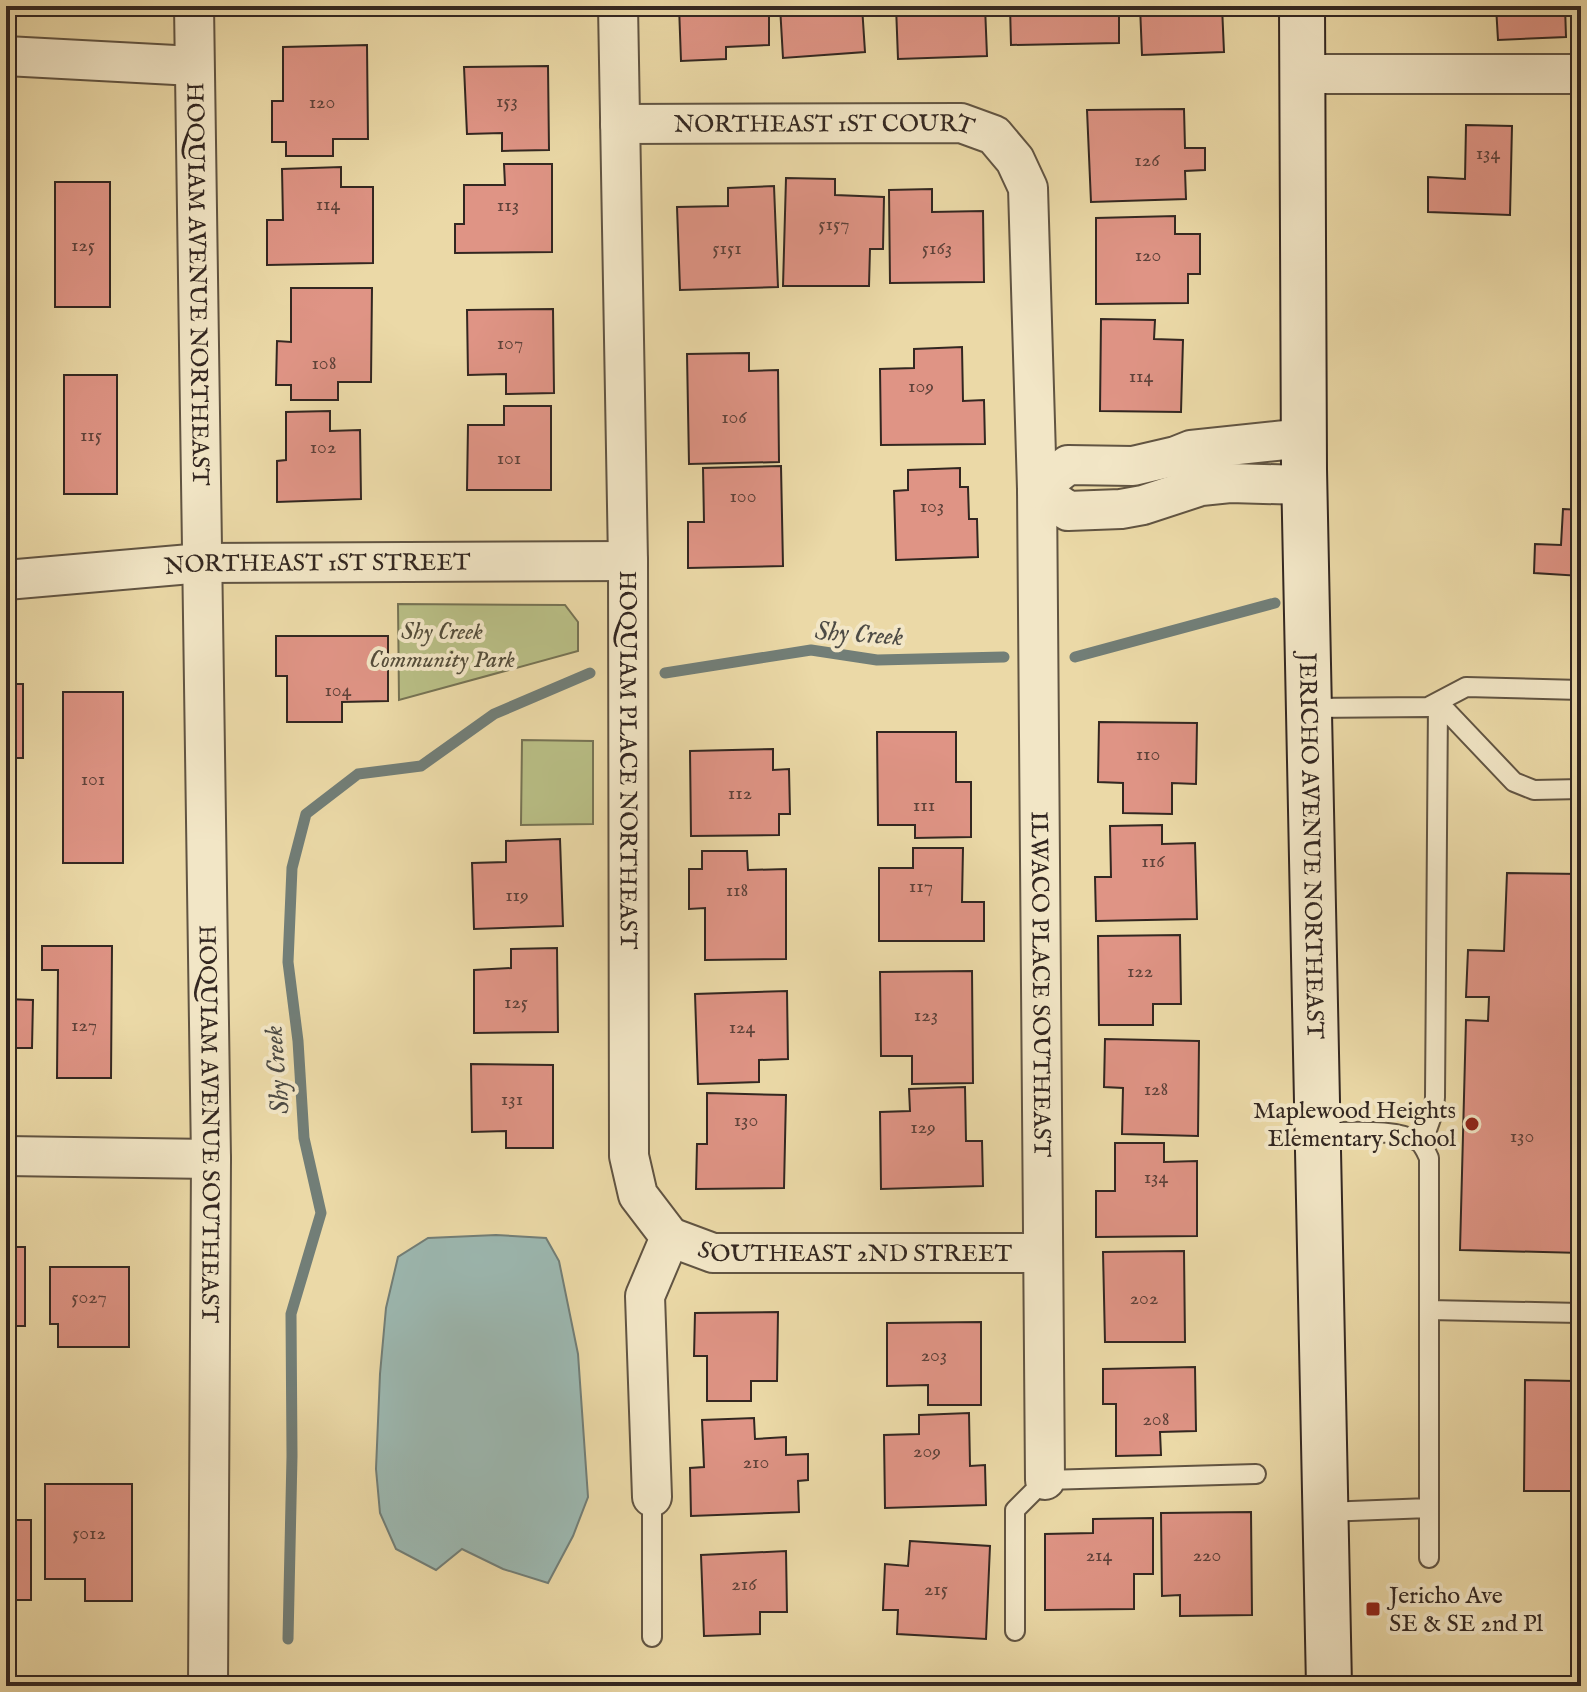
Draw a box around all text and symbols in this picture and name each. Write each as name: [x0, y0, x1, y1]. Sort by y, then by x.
street label: HOQUIAM AVENUE NORTHEAST: [178, 82, 215, 486]
house number: 153: [496, 89, 518, 114]
house number: 120: [309, 90, 335, 115]
street label: NORTHEAST 1ST COURT: [674, 108, 979, 144]
house number: 134: [1476, 141, 1501, 166]
house number: 126: [1134, 148, 1160, 173]
house number: 114: [316, 192, 341, 217]
house number: 113: [497, 193, 519, 218]
house number: 5157: [818, 212, 850, 237]
house number: 125: [71, 233, 95, 258]
house number: 5151: [712, 236, 742, 261]
house number: 5163: [922, 236, 952, 261]
house number: 120: [1135, 243, 1161, 268]
house number: 107: [497, 331, 523, 356]
house number: 108: [311, 351, 337, 376]
house number: 114: [1129, 364, 1154, 389]
house number: 109: [908, 374, 934, 399]
house number: 106: [721, 405, 747, 430]
house number: 115: [80, 423, 102, 448]
house number: 102: [310, 435, 336, 460]
house number: 101: [497, 446, 521, 471]
house number: 100: [729, 484, 757, 509]
house number: 103: [920, 494, 944, 519]
street label: NORTHEAST 1ST STREET: [163, 548, 471, 583]
street label: HOQUIAM PLACE NORTHEAST: [611, 570, 643, 950]
water label: Shy Creek: [814, 615, 905, 654]
park label: Shy Creek Community Park: [369, 617, 515, 676]
street label: JERICHO AVENUE NORTHEAST: [1291, 649, 1330, 1040]
house number: 104: [325, 678, 352, 703]
house number: 110: [1136, 742, 1160, 767]
house number: 101: [81, 767, 105, 792]
house number: 112: [728, 781, 752, 806]
house number: 111: [913, 793, 935, 818]
street label: ILWACO PLACE SOUTHEAST: [1023, 811, 1056, 1158]
house number: 116: [1141, 849, 1165, 874]
house number: 117: [909, 874, 933, 899]
house number: 118: [726, 878, 748, 903]
house number: 119: [505, 883, 529, 908]
street label: HOQUIAM AVENUE SOUTHEAST: [191, 925, 225, 1324]
house number: 122: [1127, 959, 1153, 984]
house number: 125: [504, 990, 528, 1015]
house number: 123: [914, 1003, 938, 1028]
house number: 127: [71, 1013, 97, 1038]
house number: 124: [729, 1015, 756, 1040]
water label: Shy Creek: [257, 1024, 298, 1115]
house number: 128: [1144, 1077, 1168, 1102]
house number: 131: [501, 1087, 523, 1112]
place label: Maplewood Heights Elementary School: [1253, 1096, 1456, 1155]
house number: 130: [734, 1108, 758, 1133]
house number: 129: [910, 1115, 936, 1140]
marker: Maplewood Heights Elementary School: [1463, 1115, 1481, 1133]
house number: 130: [1510, 1124, 1534, 1149]
house number: 134: [1144, 1165, 1169, 1190]
street label: SOUTHEAST 2ND STREET: [693, 1235, 1013, 1270]
house number: 5027: [71, 1285, 107, 1310]
house number: 202: [1130, 1286, 1158, 1311]
house number: 203: [921, 1343, 947, 1368]
house number: 208: [1142, 1407, 1170, 1432]
house number: 209: [913, 1439, 941, 1464]
house number: 210: [743, 1450, 769, 1475]
house number: 5012: [72, 1521, 106, 1546]
house number: 214: [1086, 1543, 1113, 1568]
house number: 220: [1193, 1543, 1221, 1568]
house number: 216: [731, 1572, 757, 1597]
house number: 215: [924, 1577, 948, 1602]
place label: Jericho Ave SE & SE 2nd Pl: [1386, 1581, 1544, 1640]
marker: Jericho Ave SE & SE 2nd Pl: [1364, 1600, 1382, 1618]

